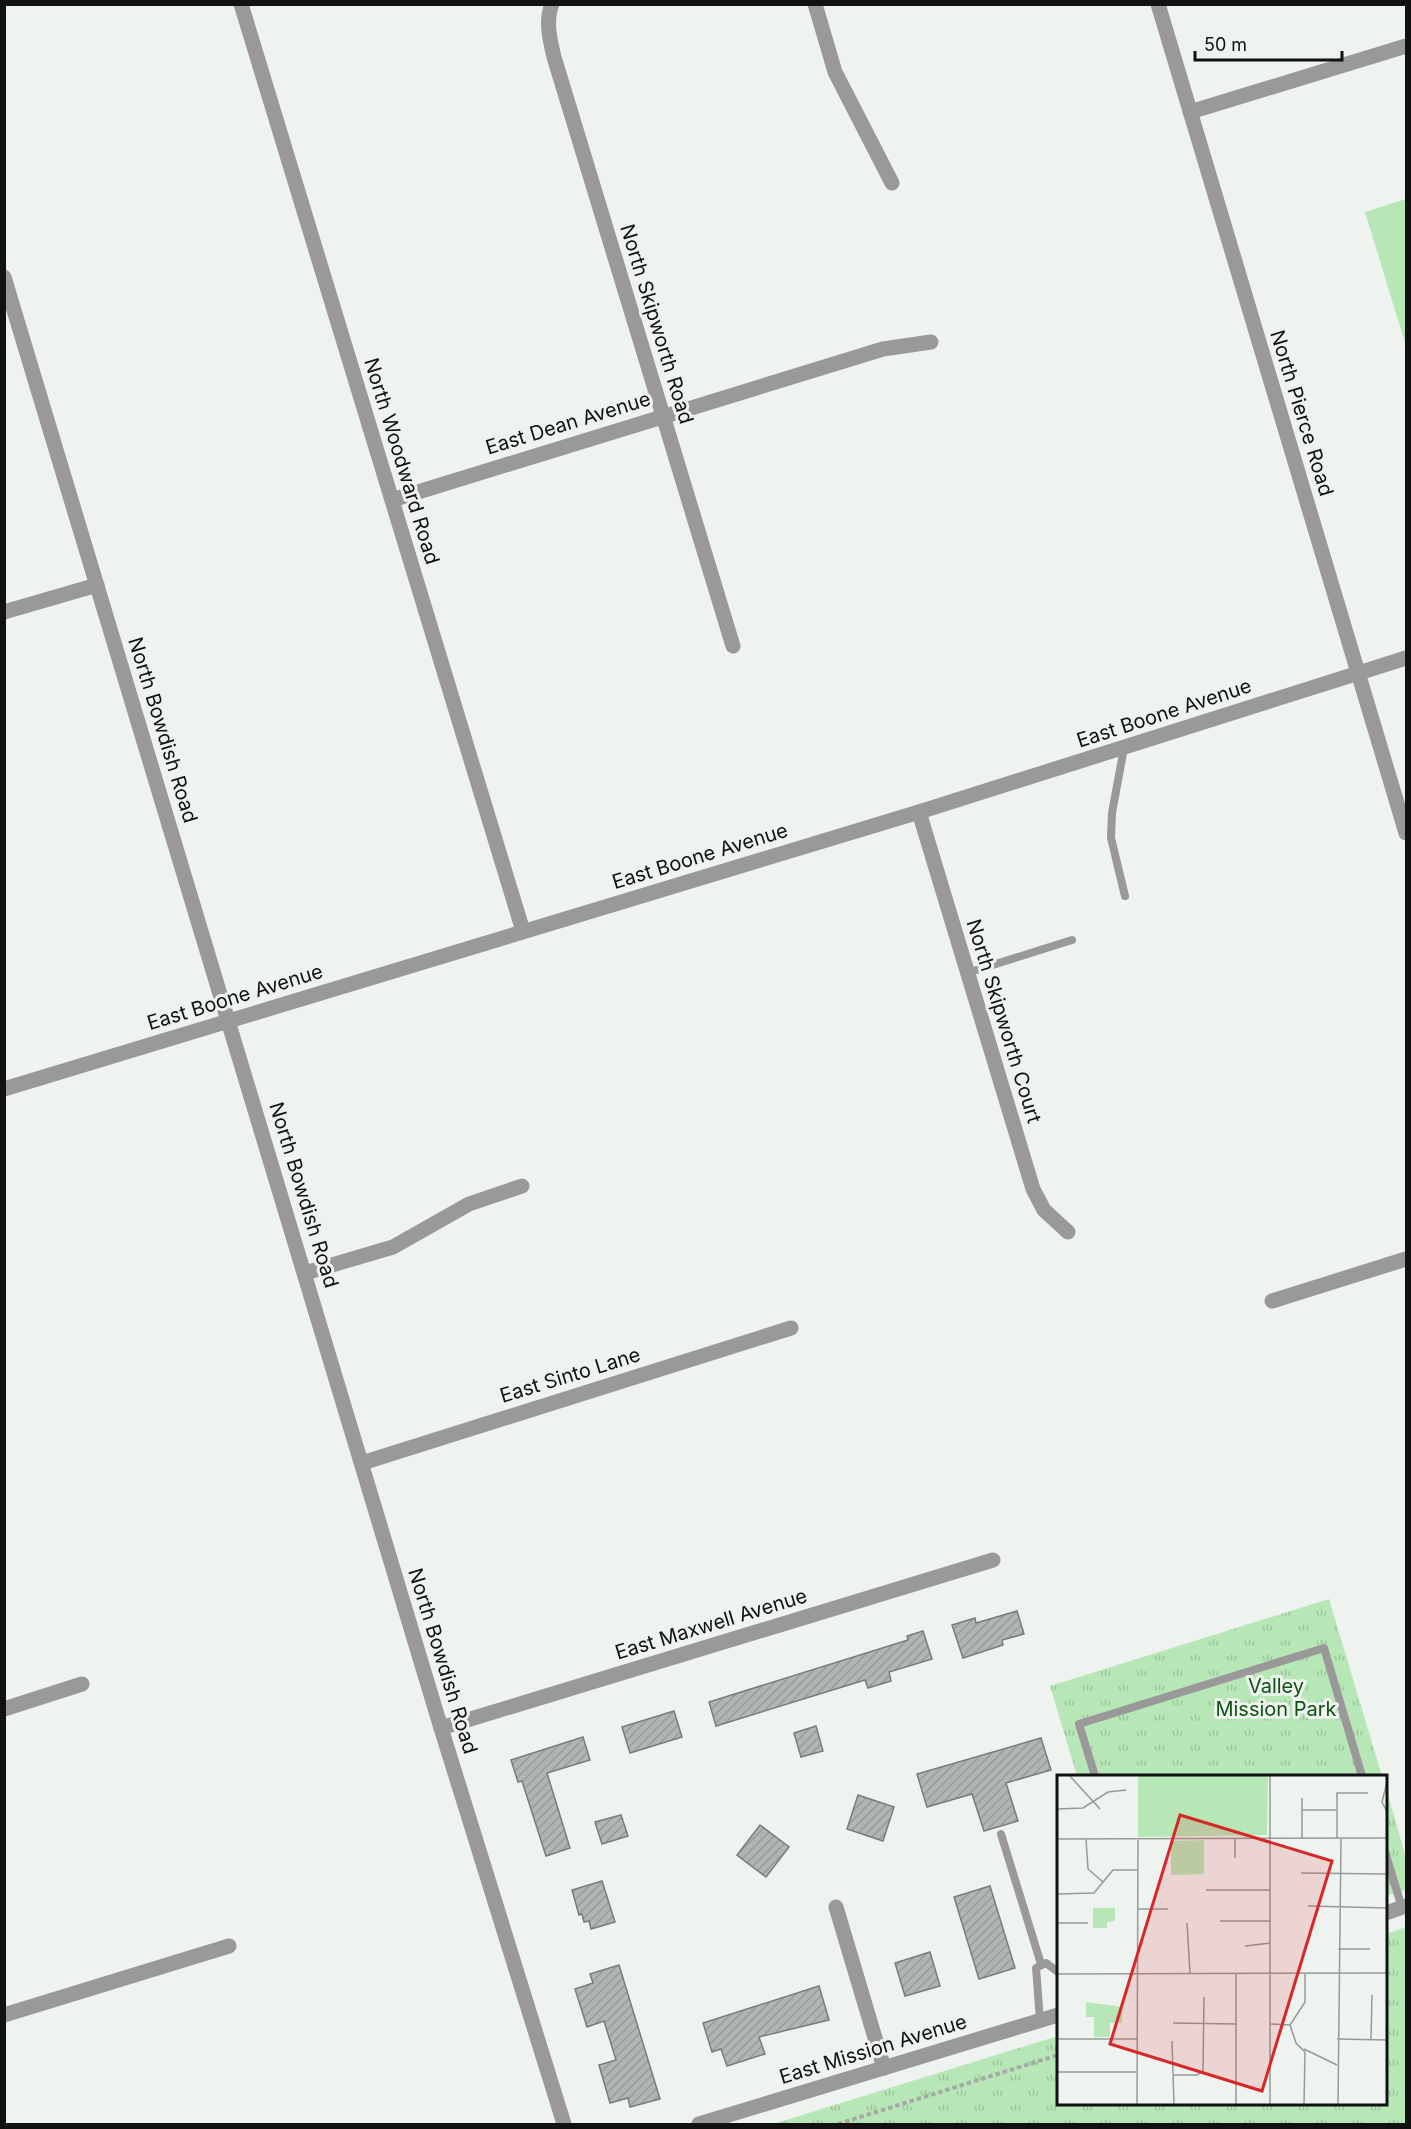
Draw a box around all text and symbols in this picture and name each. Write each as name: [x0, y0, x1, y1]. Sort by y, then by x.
scale bar: [1195, 24, 1342, 62]
text: 50 m: [1204, 34, 1247, 55]
street label: North Skipworth Road: [615, 221, 699, 427]
street label: North Pierce Road: [1265, 327, 1339, 499]
street label: North Woodward Road: [359, 355, 445, 567]
street label: East Dean Avenue: [483, 386, 653, 460]
street label: North Bowdish Road: [123, 634, 203, 826]
street label: East Boone Avenue: [1074, 673, 1254, 753]
street label: East Boone Avenue: [609, 818, 791, 894]
street label: North Skipworth Court: [962, 916, 1047, 1126]
street label: East Boone Avenue: [144, 959, 326, 1035]
street label: North Bowdish Road: [264, 1099, 344, 1291]
street label: East Sinto Lane: [497, 1342, 643, 1408]
street label: North Bowdish Road: [403, 1565, 483, 1757]
street label: East Maxwell Avenue: [612, 1583, 810, 1665]
park label: Valley Mission Park: [1215, 1674, 1337, 1721]
inset map: [1057, 1775, 1387, 2105]
street label: East Mission Avenue: [776, 2009, 970, 2089]

